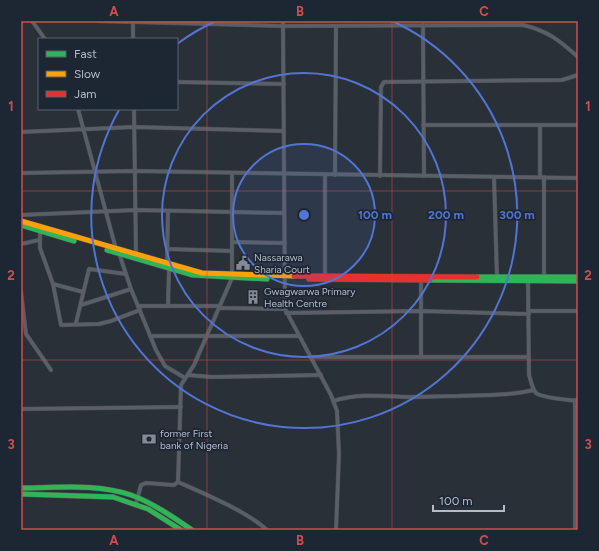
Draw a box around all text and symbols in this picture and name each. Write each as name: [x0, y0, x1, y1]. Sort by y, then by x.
text: A: [109, 4, 119, 19]
text: B: [296, 4, 304, 19]
text: C: [479, 4, 489, 19]
legend: [38, 38, 178, 110]
text: Fast: [74, 47, 97, 61]
text: Slow: [74, 67, 101, 81]
text: Jam: [74, 87, 97, 101]
text: 1: [8, 99, 14, 114]
text: 1: [585, 99, 591, 114]
centre of rings: [297, 208, 311, 222]
text: 100 m: [358, 208, 392, 222]
text: 200 m: [428, 208, 464, 222]
text: 300 m: [499, 208, 535, 222]
place label: Nassarawa Sharia Court: [254, 251, 310, 276]
public building icon: Nassarawa Sharia Court: [235, 255, 251, 271]
text: 2: [7, 268, 15, 283]
text: 2: [584, 268, 592, 283]
place label: Gwagwarwa Primary Health Centre: [264, 285, 356, 310]
building icon: Gwagwarwa Primary Health Centre: [245, 289, 261, 305]
place label: former First bank of Nigeria: [160, 427, 228, 452]
bank icon: former First bank of Nigeria: [141, 431, 157, 447]
text: 3: [7, 437, 15, 452]
text: 3: [584, 437, 592, 452]
scale bar: [433, 487, 504, 513]
text: 100 m: [439, 494, 473, 508]
text: A: [109, 533, 119, 548]
text: B: [296, 533, 304, 548]
text: C: [479, 533, 489, 548]

